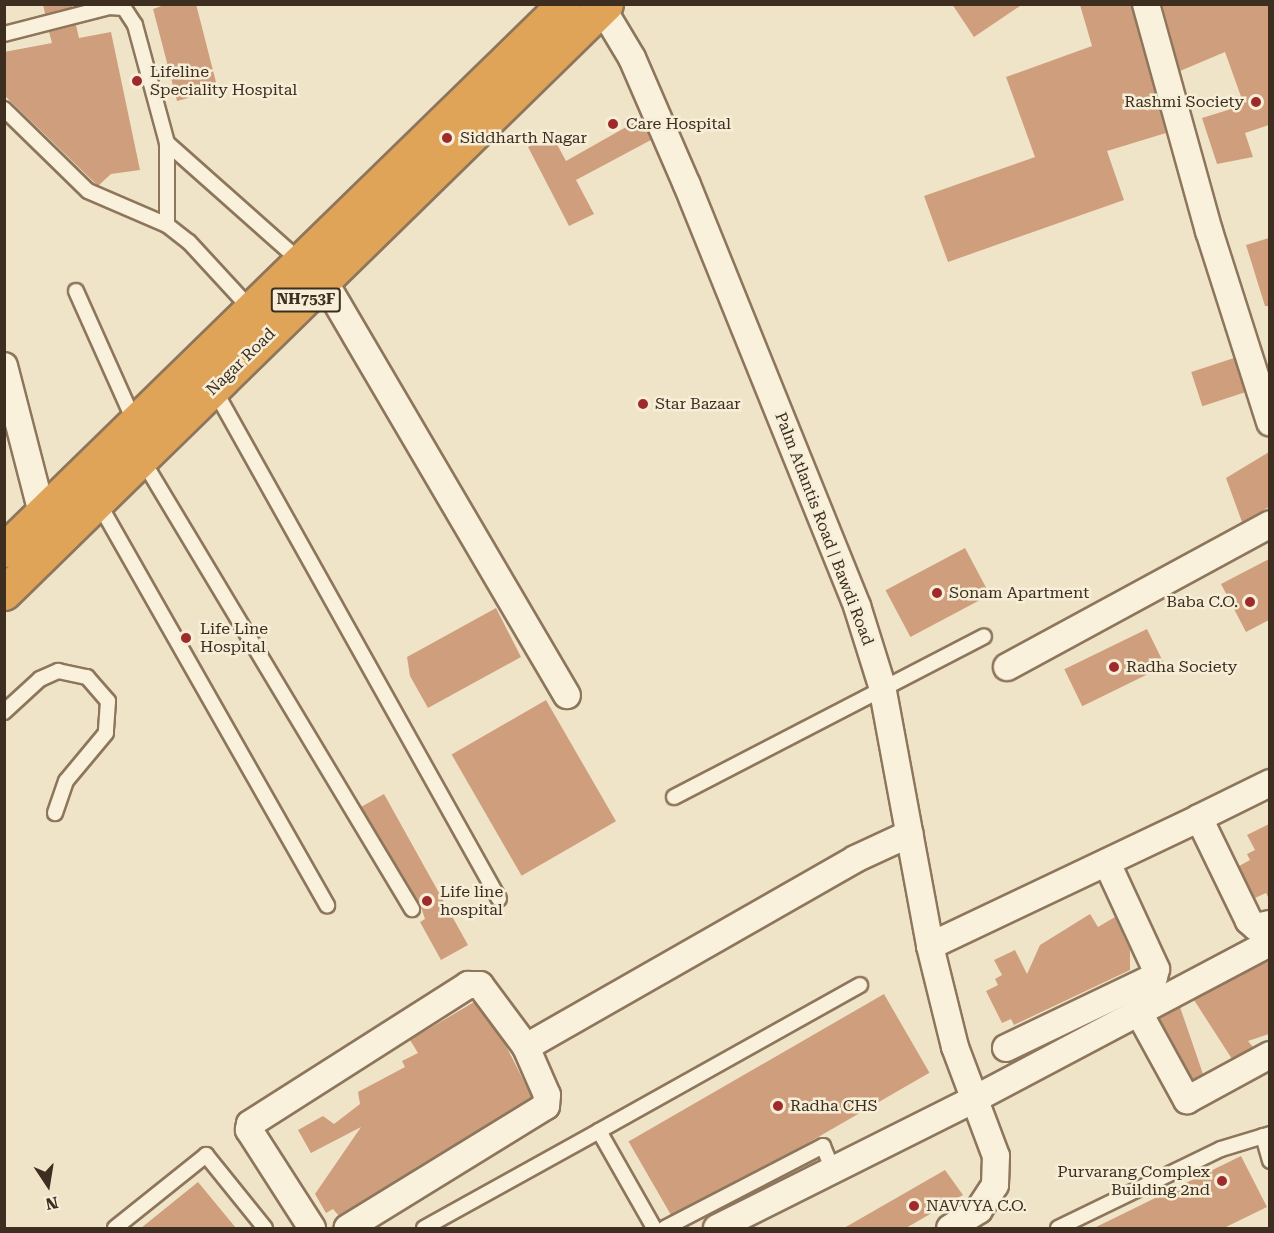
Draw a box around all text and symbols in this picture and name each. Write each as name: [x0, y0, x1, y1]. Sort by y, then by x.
place label: Lifeline Speciality Hospital: [150, 62, 297, 100]
marker: Lifeline Speciality Hospital: [128, 72, 146, 90]
place label: Rashmi Society: [1124, 92, 1244, 112]
marker: Rashmi Society: [1249, 95, 1263, 109]
place label: Care Hospital: [626, 114, 731, 134]
marker: Care Hospital: [604, 115, 622, 133]
place label: Siddharth Nagar: [460, 128, 587, 148]
marker: Siddharth Nagar: [438, 129, 456, 147]
road number: NH753F: [270, 288, 342, 312]
street label: Nagar Road: [202, 324, 280, 400]
place label: Star Bazaar: [655, 394, 741, 414]
marker: Star Bazaar: [636, 397, 650, 411]
street label: Palm Atlantis Road | Bawdi Road: [771, 410, 877, 648]
place label: Sonam Apartment: [949, 583, 1089, 603]
marker: Sonam Apartment: [930, 586, 944, 600]
place label: Baba C.O.: [1166, 592, 1238, 612]
marker: Baba C.O.: [1243, 595, 1257, 609]
place label: Life Line Hospital: [200, 619, 268, 657]
marker: Life Line Hospital: [177, 629, 195, 647]
place label: Radha Society: [1126, 657, 1237, 677]
marker: Radha Society: [1107, 660, 1121, 674]
place label: Life line hospital: [440, 882, 503, 920]
marker: Life line hospital: [418, 892, 436, 910]
place label: Radha CHS: [790, 1096, 878, 1116]
marker: Radha CHS: [771, 1099, 785, 1113]
north arrow: [18, 1155, 78, 1215]
place label: Purvarang Complex Building 2nd: [1057, 1162, 1210, 1200]
marker: Purvarang Complex Building 2nd: [1215, 1174, 1229, 1188]
text: N: [44, 1193, 60, 1214]
place label: NAVVYA C.O.: [926, 1196, 1027, 1216]
marker: NAVVYA C.O.: [907, 1199, 921, 1213]

